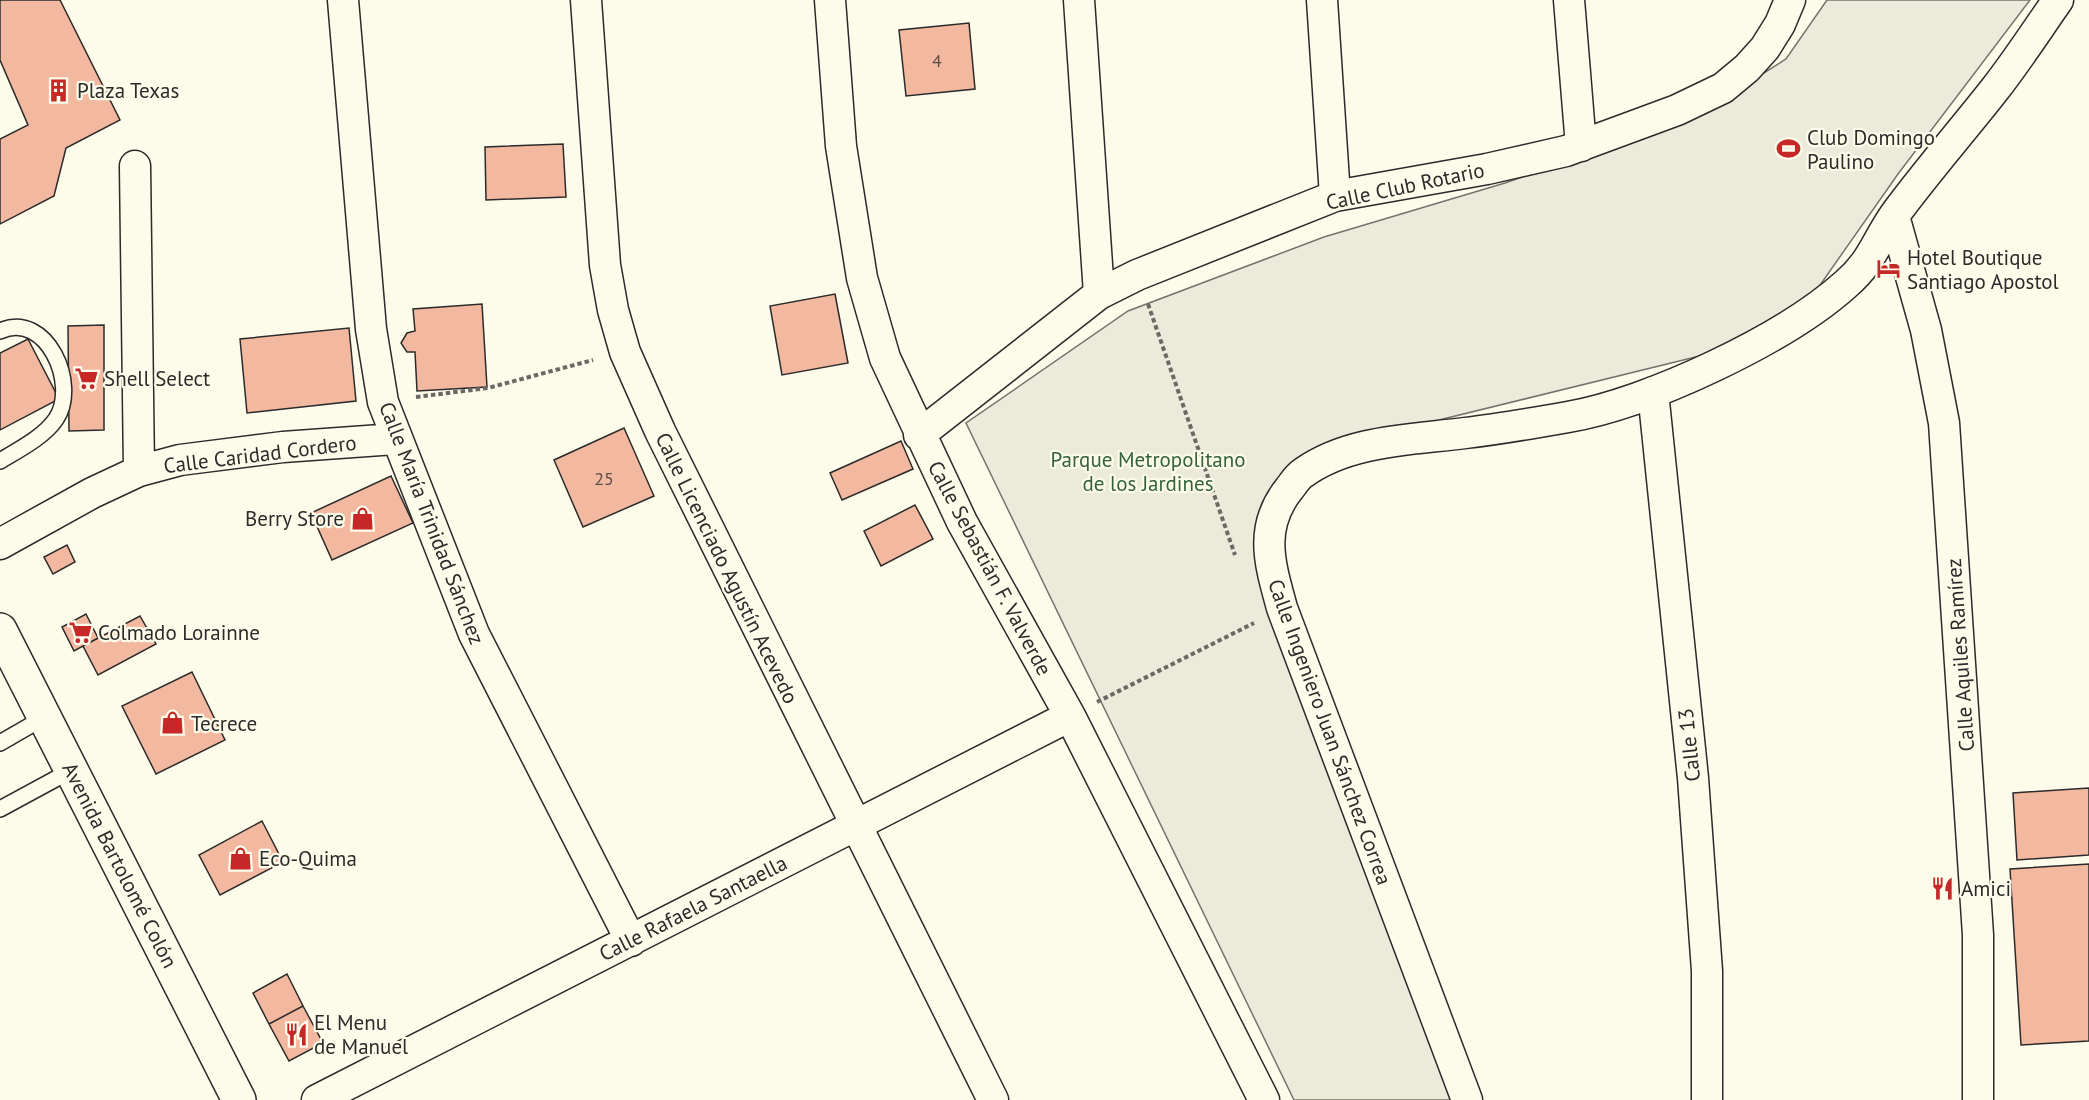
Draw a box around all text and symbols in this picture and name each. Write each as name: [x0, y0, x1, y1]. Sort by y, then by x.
house number: 4: [932, 49, 942, 72]
building icon: Plaza Texas: [46, 77, 72, 103]
place label: Plaza Texas: [77, 77, 179, 104]
place label: Club Domingo Paulino: [1807, 124, 1935, 175]
sports icon: Club Domingo Paulino: [1776, 136, 1802, 162]
street label: Calle Club Rotario: [1323, 156, 1487, 216]
place label: Hotel Boutique Santiago Apostol: [1907, 244, 2059, 295]
hotel icon: Hotel Boutique Santiago Apostol: [1876, 256, 1902, 282]
supermarket icon: Shell Select: [73, 365, 99, 391]
place label: Shell Select: [104, 365, 210, 392]
street label: Calle María Trinidad Sánchez: [373, 398, 491, 648]
street label: Calle Licenciado Agustín Acevedo: [650, 428, 804, 708]
street label: Calle Caridad Cordero: [162, 429, 358, 479]
park label: Parque Metropolitano de los Jardines: [1051, 446, 1245, 497]
street label: Calle Sebastián F. Valverde: [922, 456, 1058, 680]
house number: 25: [594, 467, 614, 490]
place label: Berry Store: [245, 505, 344, 532]
shop icon: Berry Store: [349, 505, 375, 531]
street label: Calle Aquiles Ramírez: [1940, 557, 1980, 753]
street label: Calle Ingeniero Juan Sánchez Correa: [1262, 575, 1398, 889]
supermarket icon: Colmado Lorainne: [67, 619, 93, 645]
place label: Colmado Lorainne: [98, 619, 260, 646]
street label: Calle 13: [1672, 707, 1706, 783]
shop icon: Tecrece: [160, 710, 186, 736]
place label: Tecrece: [191, 710, 257, 737]
street label: Avenida Bartolomé Colón: [56, 758, 184, 972]
shop icon: Eco-Quima: [228, 845, 254, 871]
place label: Eco-Quima: [259, 845, 357, 872]
street label: Calle Rafaela Santaella: [595, 849, 791, 967]
restaurant icon: Amici: [1930, 875, 1956, 901]
place label: Amici: [1961, 875, 2011, 902]
place label: El Menu de Manuel: [314, 1009, 408, 1060]
restaurant icon: El Menu de Manuel: [283, 1021, 309, 1047]

